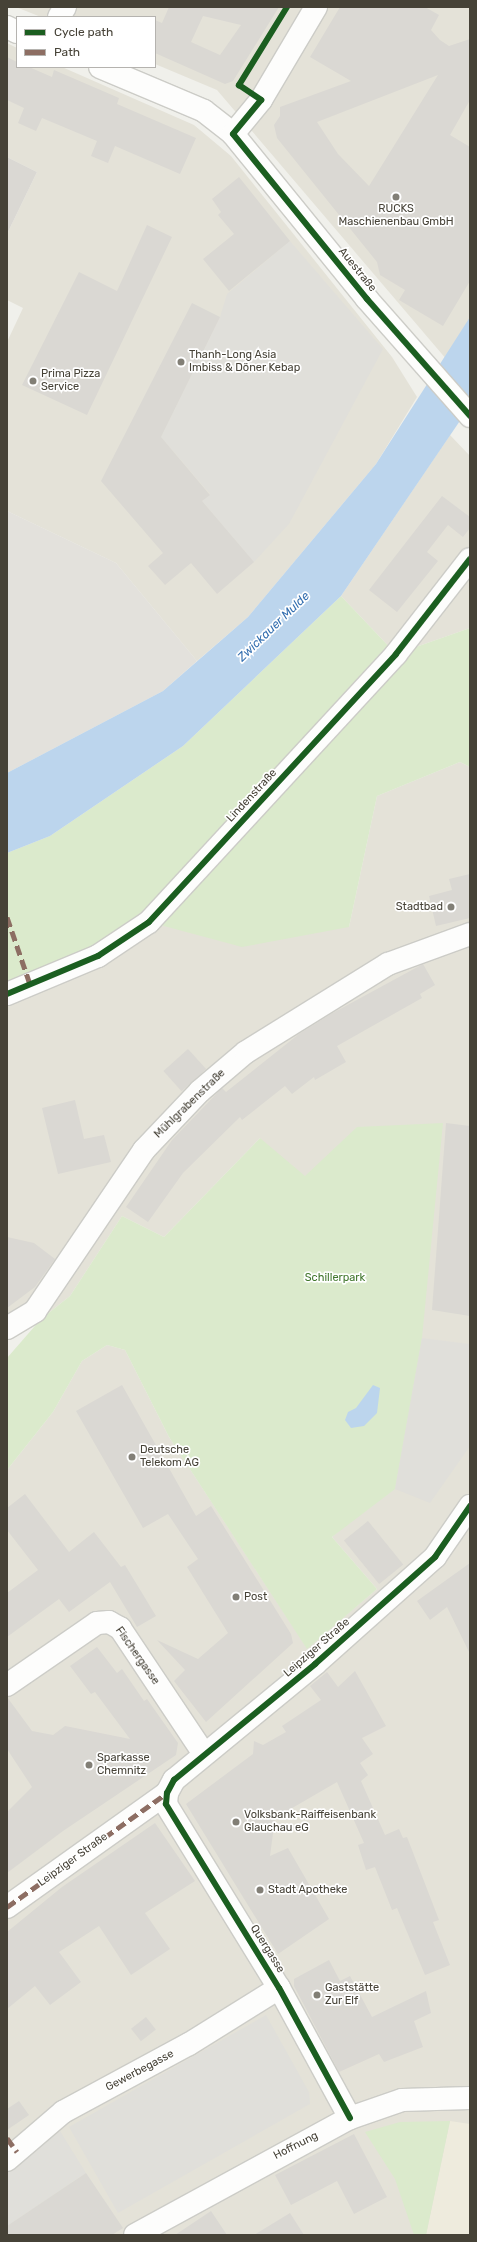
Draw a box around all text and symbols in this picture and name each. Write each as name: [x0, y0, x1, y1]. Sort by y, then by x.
legend: [16, 16, 156, 68]
text: Cycle path: [54, 25, 113, 39]
text: Path: [54, 45, 80, 59]
marker: RUCKS Maschienenbau GmbH: [391, 192, 401, 202]
place label: RUCKS Maschienenbau GmbH: [338, 203, 454, 229]
street label: Auestraße: [335, 245, 379, 295]
place label: Thanh-Long Asia Imbiss & Döner Kebap: [189, 349, 300, 375]
marker: Thanh-Long Asia Imbiss & Döner Kebap: [176, 357, 186, 367]
place label: Prima Pizza Service: [41, 368, 100, 394]
marker: Prima Pizza Service: [28, 376, 38, 386]
water label: Zwickauer Mulde: [235, 589, 313, 665]
street label: Lindenstraße: [224, 767, 280, 825]
place label: Stadtbad: [396, 900, 443, 914]
marker: Stadtbad: [446, 902, 456, 912]
street label: Mühlgrabenstraße: [152, 1067, 228, 1141]
park label: Schillerpark: [305, 1271, 365, 1285]
place label: Deutsche Telekom AG: [140, 1444, 199, 1470]
marker: Deutsche Telekom AG: [127, 1452, 137, 1462]
place label: Post: [244, 1590, 267, 1604]
marker: Post: [231, 1592, 241, 1602]
street label: Leipziger Straße: [281, 1616, 353, 1680]
street label: Fischergasse: [112, 1624, 162, 1688]
place label: Sparkasse Chemnitz: [97, 1752, 150, 1778]
marker: Sparkasse Chemnitz: [84, 1760, 94, 1770]
place label: Volksbank-Raiffeisenbank Glauchau eG: [244, 1809, 376, 1835]
marker: Volksbank-Raiffeisenbank Glauchau eG: [231, 1817, 241, 1827]
street label: Leipziger Straße: [35, 1830, 111, 1890]
place label: Stadt Apotheke: [268, 1883, 348, 1897]
marker: Stadt Apotheke: [255, 1885, 265, 1895]
street label: Quergasse: [247, 1922, 287, 1976]
place label: Gaststätte Zur Elf: [325, 1982, 379, 2008]
marker: Gaststätte Zur Elf: [312, 1990, 322, 2000]
street label: Gewerbegasse: [104, 2048, 176, 2094]
street label: Hoffnung: [272, 2129, 320, 2163]

